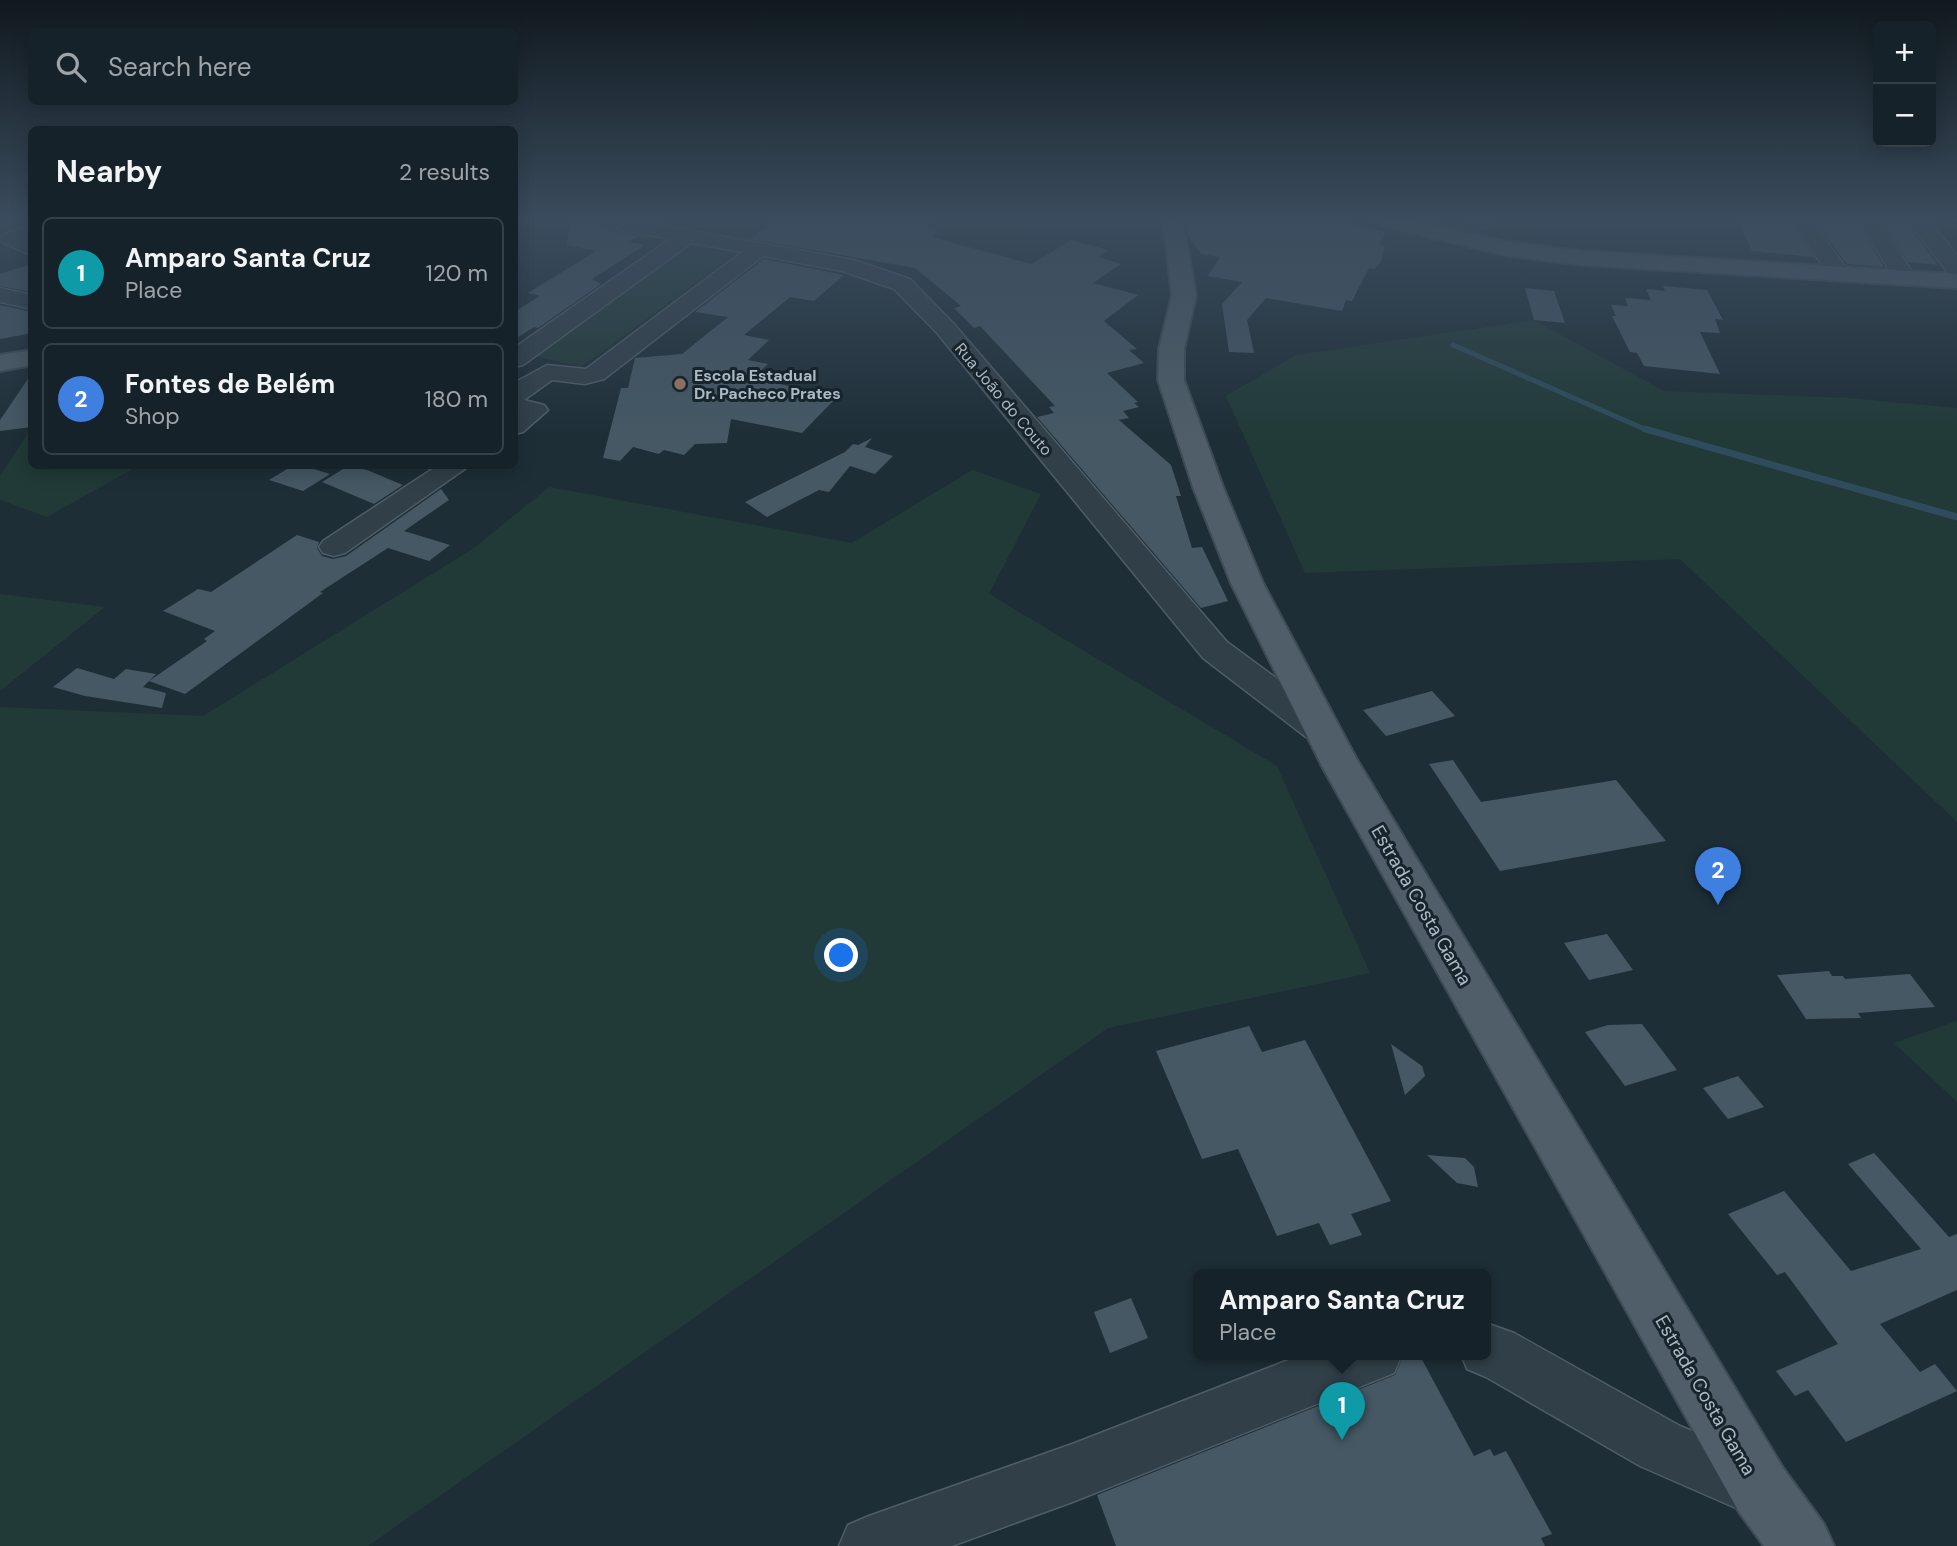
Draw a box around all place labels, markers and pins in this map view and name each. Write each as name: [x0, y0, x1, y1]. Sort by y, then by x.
place label: Escola Estadual Dr. Pacheco Prates: [694, 365, 841, 404]
marker: Escola Estadual Dr. Pacheco Prates: [672, 376, 688, 392]
pin: 2: [1695, 847, 1741, 905]
pin: 1: [1319, 1382, 1365, 1440]

